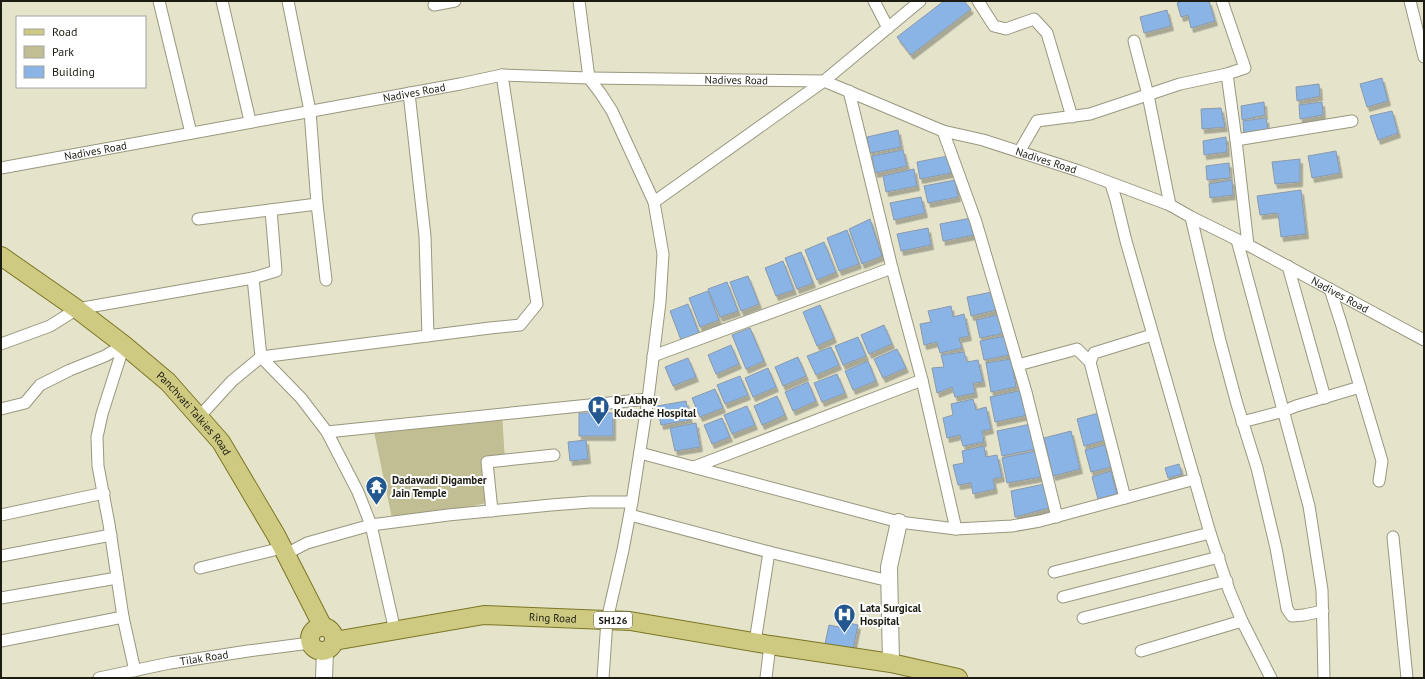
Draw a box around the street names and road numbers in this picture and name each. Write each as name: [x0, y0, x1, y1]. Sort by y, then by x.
street label: Nadives Road: [705, 72, 768, 87]
street label: Nadives Road: [382, 80, 447, 105]
street label: Nadives Road: [63, 138, 128, 163]
street label: Nadives Road: [1014, 144, 1078, 177]
street label: Nadives Road: [1309, 273, 1371, 316]
street label: Panchvati Talkies Road: [154, 368, 234, 458]
street label: Ring Road: [529, 610, 577, 626]
road number: SH126: [594, 612, 632, 628]
street label: Tilak Road: [179, 647, 229, 668]

